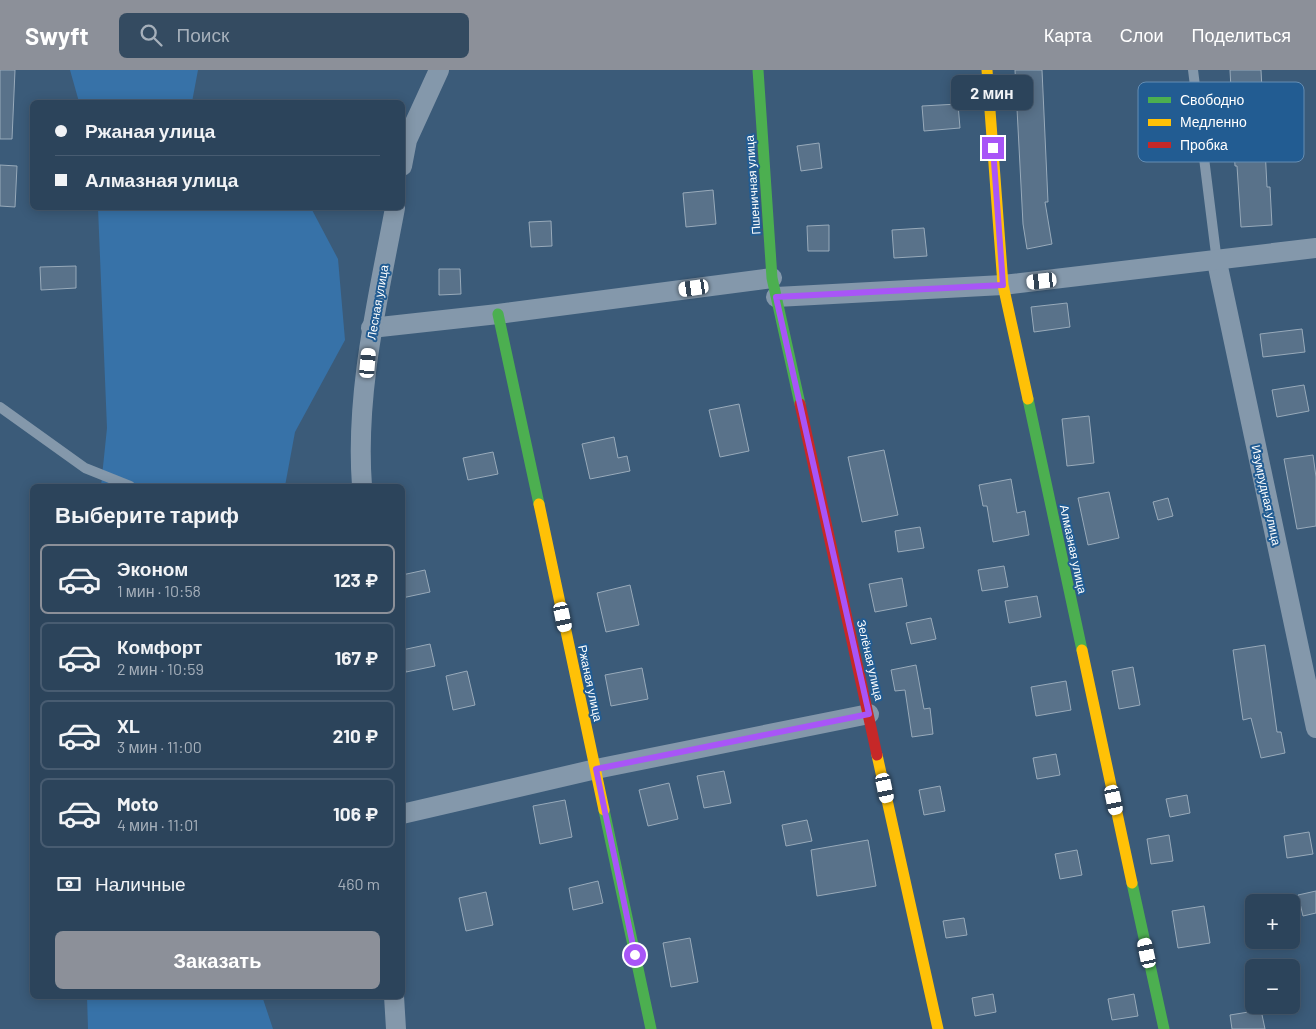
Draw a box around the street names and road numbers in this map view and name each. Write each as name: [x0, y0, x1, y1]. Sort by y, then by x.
street label: Пшеничная улица: [742, 134, 763, 235]
street label: Лесная улица: [364, 263, 392, 341]
street label: Изумрудная улица: [1249, 443, 1285, 547]
street label: Алмазная улица: [1057, 503, 1090, 595]
street label: Зелёная улица: [854, 618, 887, 702]
street label: Ржаная улица: [575, 643, 606, 723]

